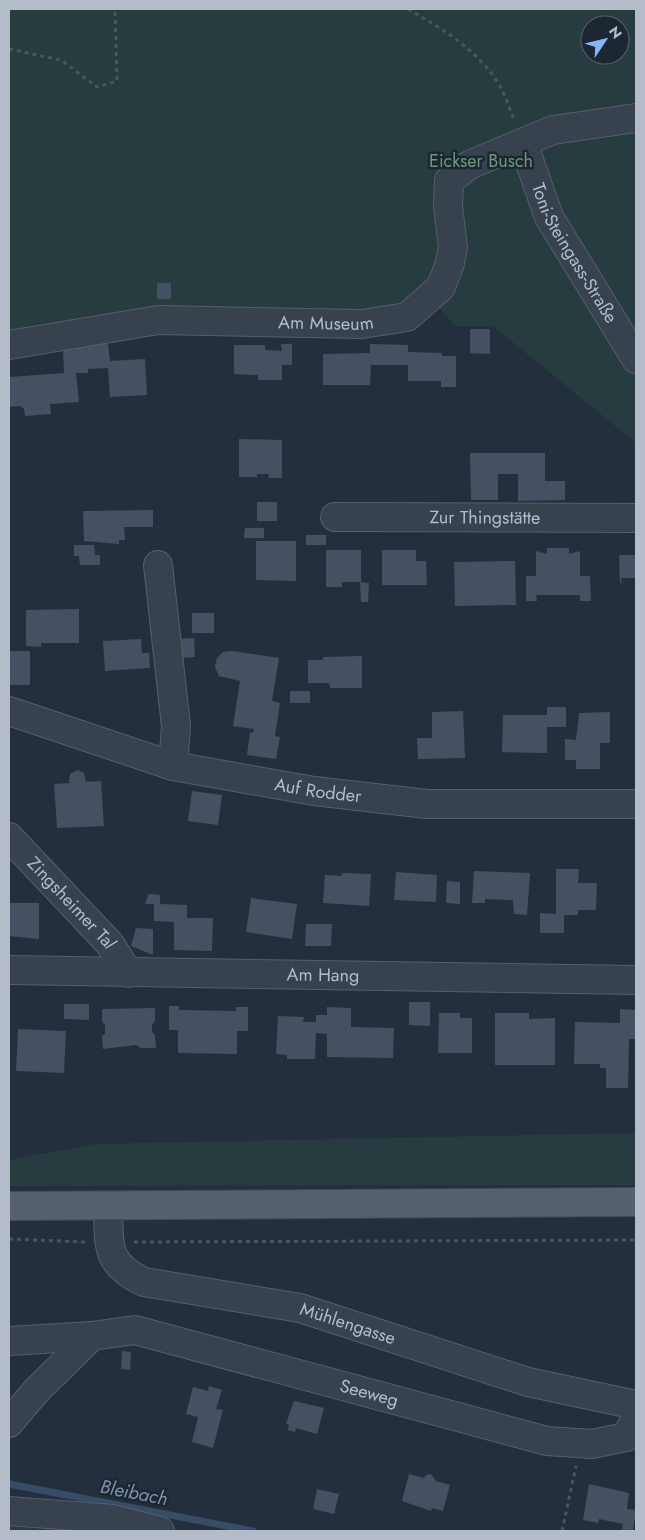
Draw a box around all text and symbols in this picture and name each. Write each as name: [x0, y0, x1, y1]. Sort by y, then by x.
north arrow: [580, 15, 630, 65]
text: N: [604, 22, 627, 43]
park label: Eickser Busch: [429, 148, 533, 174]
street label: Toni-Steingass-Straße: [525, 179, 624, 328]
street label: Am Museum: [278, 309, 375, 337]
street label: Zur Thingstätte: [430, 504, 540, 531]
street label: Auf Rodder: [272, 771, 364, 809]
street label: Zingsheimer Tal: [21, 851, 123, 954]
street label: Am Hang: [286, 961, 359, 989]
street label: Mühlengasse: [297, 1296, 399, 1351]
street label: Seeweg: [337, 1373, 401, 1413]
water label: Bleibach: [98, 1473, 170, 1512]

